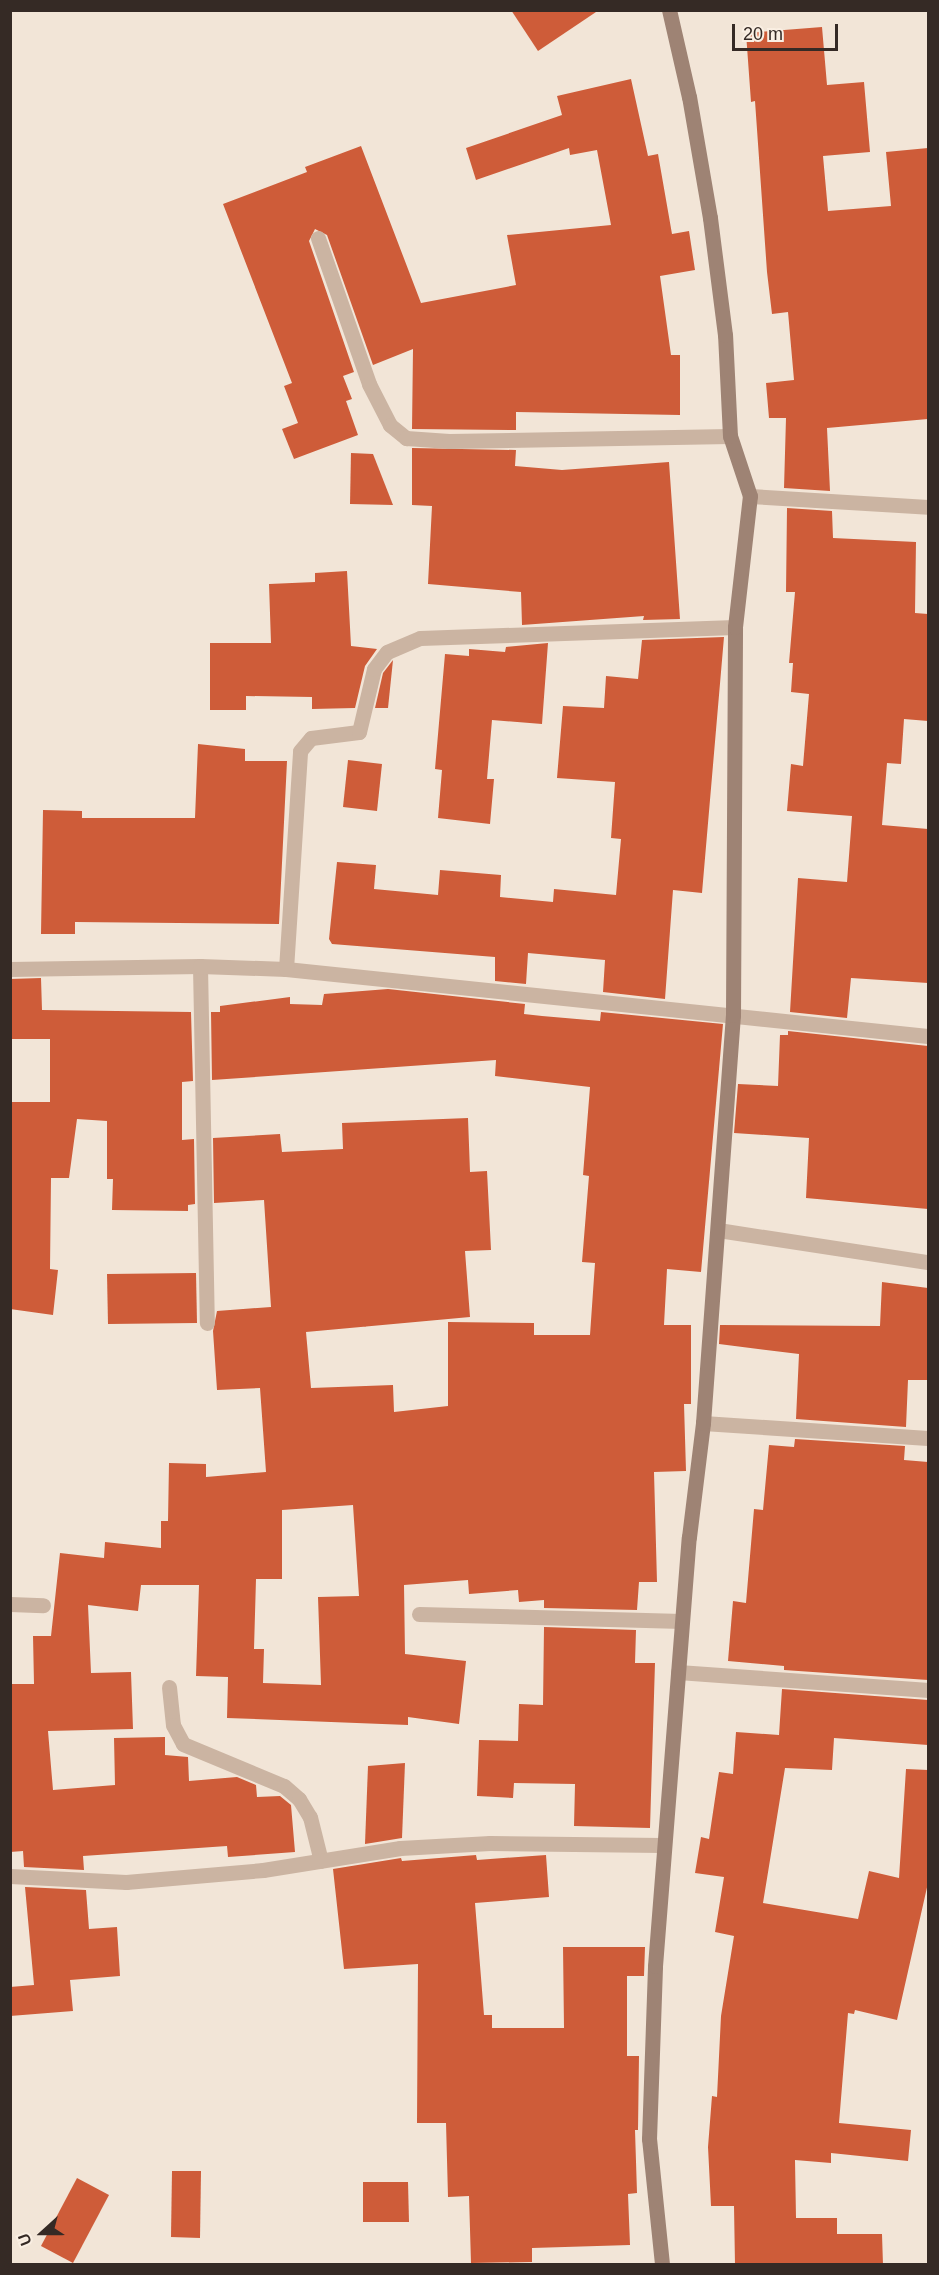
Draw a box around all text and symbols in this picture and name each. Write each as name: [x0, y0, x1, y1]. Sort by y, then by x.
scale bar: [735, 12, 842, 50]
text: 20 m: [743, 24, 783, 44]
north arrow: [12, 2203, 72, 2263]
text: U: [15, 2231, 35, 2248]

